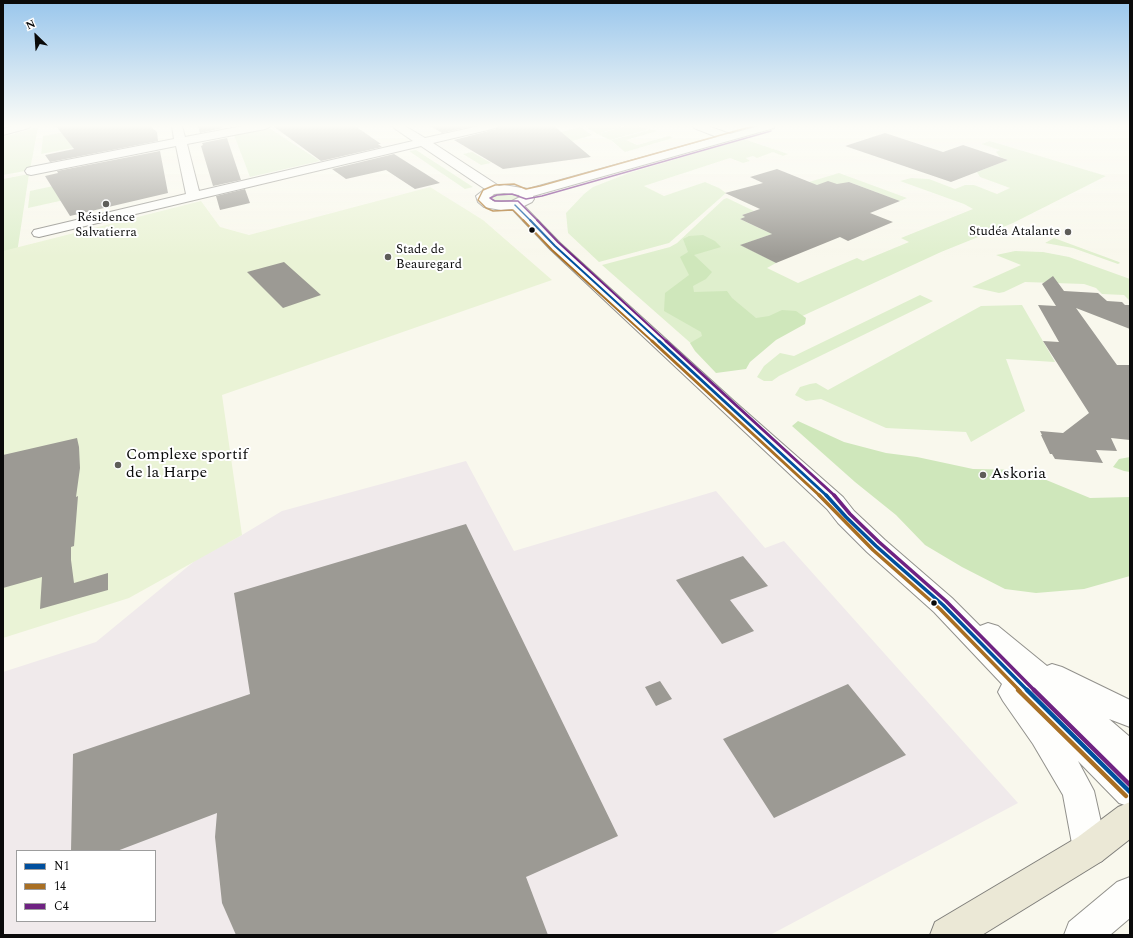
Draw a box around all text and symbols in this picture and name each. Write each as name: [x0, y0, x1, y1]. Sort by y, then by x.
text: N: [23, 15, 38, 34]
north arrow: [16, 16, 56, 56]
marker: Résidence Salvatierra: [101, 199, 111, 209]
place label: Résidence Salvatierra: [75, 210, 137, 241]
place label: Studéa Atalante: [969, 224, 1060, 240]
unlabelled marker: [527, 225, 537, 235]
marker: Studéa Atalante: [1063, 227, 1073, 237]
place label: Stade de Beauregard: [396, 242, 462, 273]
marker: Stade de Beauregard: [383, 252, 393, 262]
place label: Complexe sportif de la Harpe: [126, 446, 248, 484]
marker: Complexe sportif de la Harpe: [113, 460, 123, 470]
place label: Askoria: [991, 465, 1046, 485]
marker: Askoria: [978, 470, 988, 480]
unlabelled marker: [929, 598, 939, 608]
legend: [16, 850, 156, 922]
text: N1: [54, 857, 70, 876]
text: 14: [54, 877, 66, 896]
text: C4: [54, 897, 69, 916]

